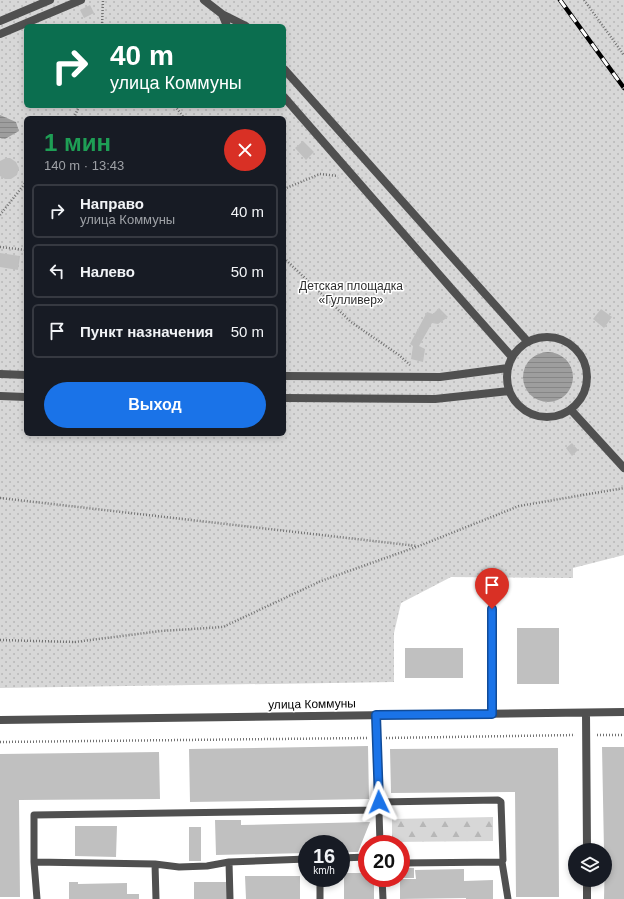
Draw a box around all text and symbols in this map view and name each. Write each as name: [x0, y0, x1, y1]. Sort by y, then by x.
icon: right: [44, 40, 96, 92]
text: 40 m: [110, 40, 174, 71]
text: улица Коммуны: [110, 73, 242, 93]
text: 1 мин: [44, 129, 111, 156]
button: close: [224, 129, 266, 171]
text: 140 m · 13:43: [44, 158, 124, 173]
text: Направо: [80, 195, 144, 212]
icon: right: [46, 200, 68, 222]
text: 40 m: [231, 203, 264, 220]
text: улица Коммуны: [80, 212, 175, 227]
icon: left: [46, 260, 68, 282]
text: Налево: [80, 263, 135, 280]
text: 50 m: [231, 263, 264, 280]
park label: Детская площадка «Гулливер»: [299, 279, 403, 307]
icon: arrive: [46, 320, 68, 342]
text: Пункт назначения: [80, 323, 213, 340]
text: 50 m: [231, 323, 264, 340]
button: Выход: [44, 382, 266, 428]
pin: [475, 568, 509, 609]
icon: arrive: [481, 574, 503, 596]
street label: улица Коммуны: [268, 696, 356, 712]
position arrow: [358, 781, 400, 823]
speed limit sign: 20: [358, 835, 410, 887]
map controls: [568, 843, 612, 887]
button: layers: [568, 843, 612, 887]
text: 16: [313, 845, 335, 867]
text: km/h: [313, 865, 335, 876]

